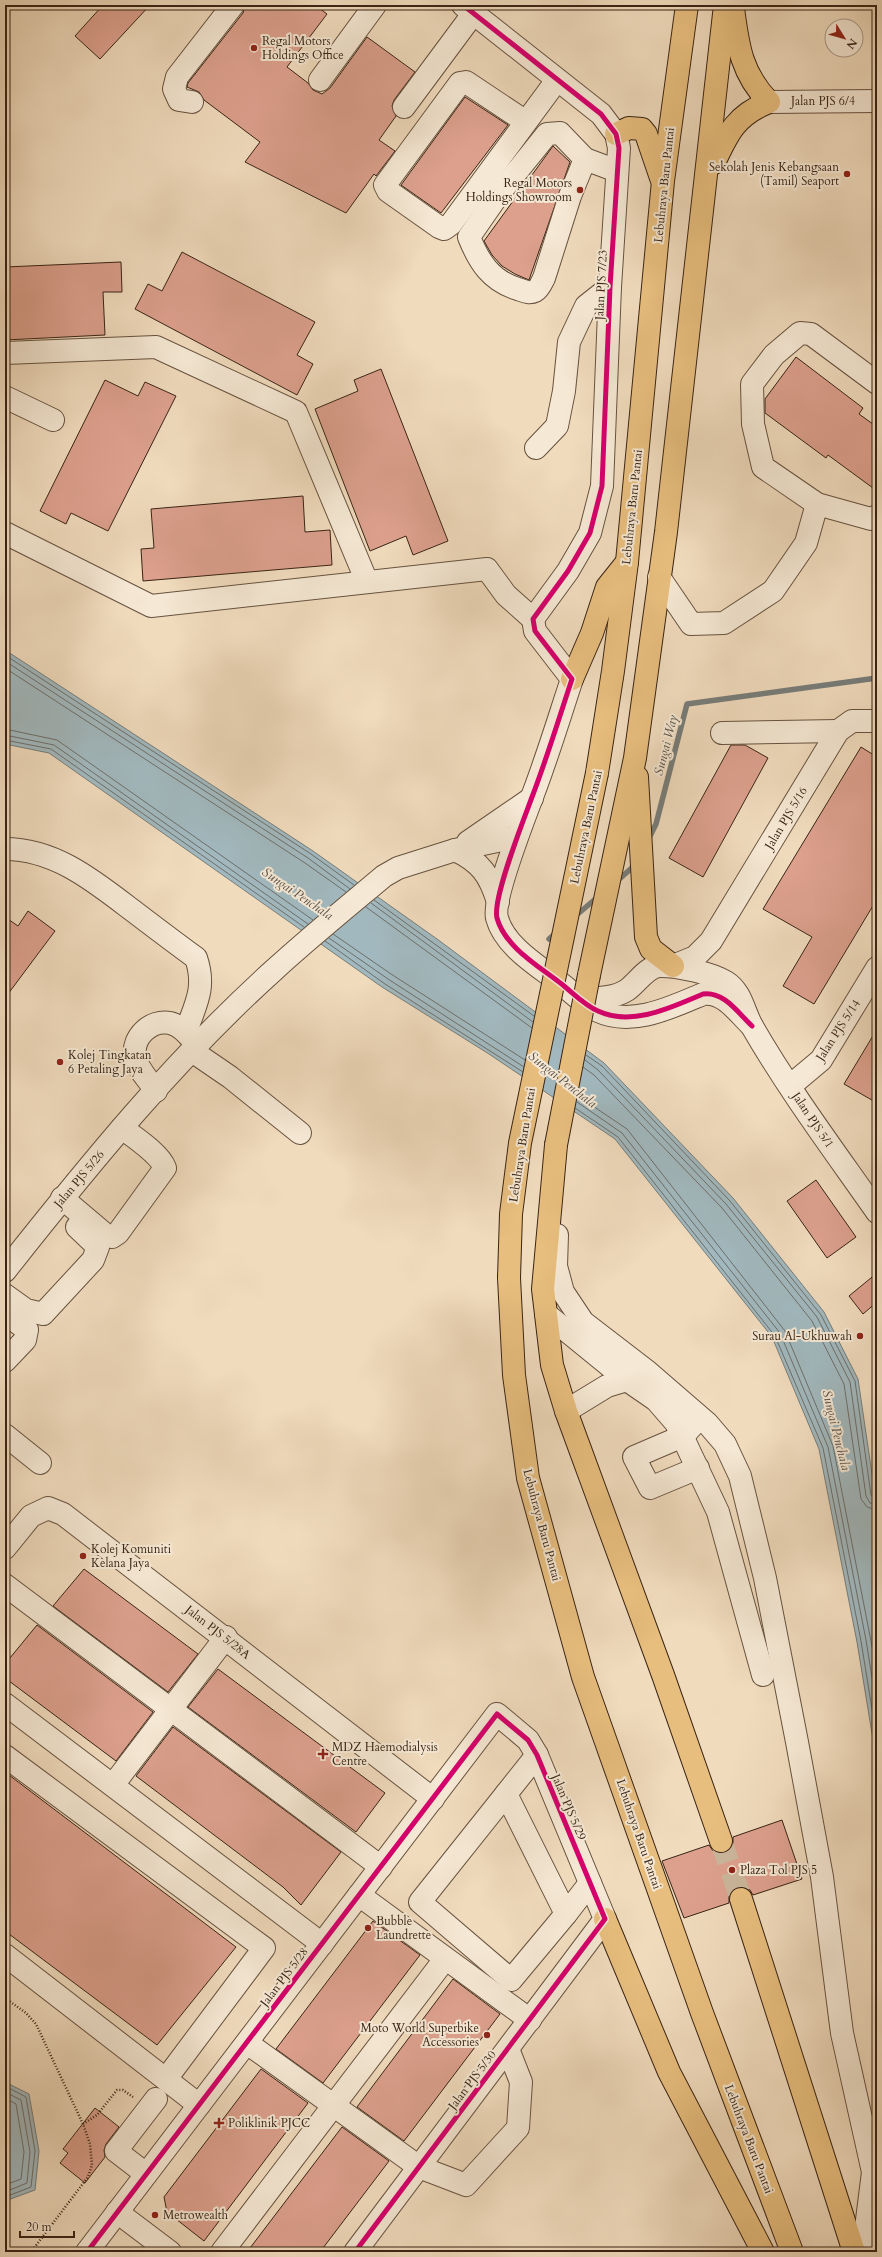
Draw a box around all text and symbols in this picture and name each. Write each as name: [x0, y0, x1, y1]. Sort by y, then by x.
north arrow: [824, 18, 864, 58]
place label: Regal Motors Holdings Office: [262, 33, 344, 63]
text: N: [842, 35, 860, 52]
marker: Regal Motors Holdings Office: [249, 43, 259, 53]
street label: Jalan PJS 6/4: [789, 93, 855, 109]
street label: Lebuhraya Baru Pantai: [650, 126, 678, 243]
place label: Sekolah Jenis Kebangsaan (Tamil) Seaport: [709, 159, 839, 189]
marker: Sekolah Jenis Kebangsaan (Tamil) Seaport: [842, 169, 852, 179]
place label: Regal Motors Holdings Showroom: [466, 175, 573, 205]
marker: Regal Motors Holdings Showroom: [575, 185, 585, 195]
street label: Jalan PJS 7/23: [591, 250, 611, 322]
street label: Lebuhraya Baru Pantai: [618, 448, 646, 565]
water label: Sungai Way: [650, 712, 682, 778]
street label: Lebuhraya Baru Pantai: [566, 768, 606, 885]
street label: Jalan PJS 5/16: [760, 784, 811, 854]
water label: Sungai Penchala: [258, 863, 337, 924]
street label: Jalan PJS 5/14: [811, 996, 864, 1065]
place label: Kolej Tingkatan 6 Petaling Jaya: [68, 1047, 152, 1077]
water label: Sungai Penchala: [524, 1047, 601, 1112]
marker: Kolej Tingkatan 6 Petaling Jaya: [55, 1057, 65, 1067]
street label: Lebuhraya Baru Pantai: [505, 1086, 539, 1203]
street label: Jalan PJS 5/1: [787, 1087, 838, 1151]
street label: Jalan PJS 5/26: [49, 1147, 108, 1213]
place label: Surau Al-Ukhuwah: [752, 1328, 852, 1344]
marker: Surau Al-Ukhuwah: [855, 1331, 865, 1341]
water label: Sungai Penchala: [817, 1388, 855, 1473]
street label: Lebuhraya Baru Pantai: [519, 1467, 565, 1584]
place label: Kolej Komuniti Kelana Jaya: [91, 1541, 172, 1571]
marker: Kolej Komuniti Kelana Jaya: [78, 1551, 88, 1561]
street label: Jalan PJS 5/28A: [180, 1600, 254, 1663]
place label: MDZ Haemodialysis Centre: [332, 1739, 438, 1769]
marker: MDZ Haemodialysis Centre: [317, 1748, 329, 1760]
street label: Jalan PJS 5/29: [547, 1770, 590, 1842]
street label: Lebuhraya Baru Pantai: [613, 1777, 666, 1892]
place label: Plaza Tol PJS 5: [740, 1862, 817, 1878]
marker: Plaza Tol PJS 5: [727, 1865, 737, 1875]
place label: Bubble Laundrette: [376, 1913, 431, 1943]
marker: Bubble Laundrette: [363, 1923, 373, 1933]
street label: Jalan PJS 5/28: [255, 1944, 312, 2011]
place label: Moto World Superbike Accessories: [360, 2020, 479, 2050]
marker: Moto World Superbike Accessories: [482, 2030, 492, 2040]
street label: Jalan PJS 5/30: [443, 2047, 500, 2114]
street label: Lebuhraya Baru Pantai: [721, 2082, 777, 2196]
place label: Poliklinik PJCC: [228, 2115, 310, 2131]
marker: Poliklinik PJCC: [213, 2117, 225, 2129]
place label: Metrowealth: [163, 2207, 229, 2223]
marker: Metrowealth: [150, 2210, 160, 2220]
scale bar: [20, 2213, 74, 2239]
text: 20 m: [26, 2219, 53, 2235]

